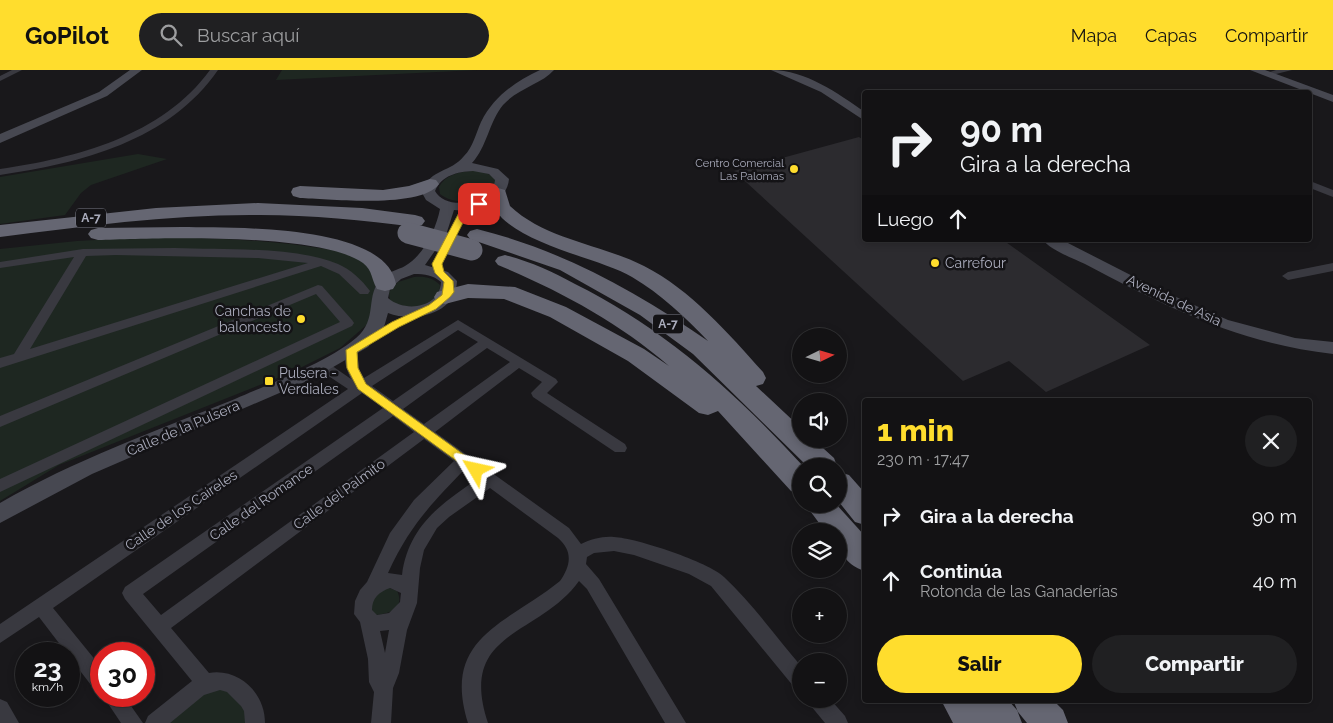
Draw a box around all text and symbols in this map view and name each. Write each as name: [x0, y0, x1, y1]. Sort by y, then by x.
search box: [139, 13, 489, 58]
text: GoPilot: [25, 21, 109, 50]
icon: search: [157, 21, 185, 49]
text: Buscar aquí: [197, 24, 299, 46]
text: Mapa: [1071, 25, 1117, 46]
text: Capas: [1145, 25, 1197, 46]
text: Compartir: [1225, 25, 1308, 46]
text: 90 m: [960, 109, 1043, 150]
icon: right: [877, 110, 942, 175]
text: Gira a la derecha: [960, 151, 1131, 177]
place label: Centro Comercial Las Palomas: [695, 157, 784, 183]
marker: Centro Comercial Las Palomas: [788, 163, 800, 175]
pin: [458, 183, 500, 225]
icon: arrive: [465, 190, 493, 218]
icon: ahead: [944, 205, 972, 233]
road number: A-7: [76, 208, 106, 228]
text: Luego: [877, 208, 934, 230]
place label: Carrefour: [945, 255, 1006, 271]
marker: Carrefour: [929, 257, 941, 269]
street label: Avenida de Asia: [1124, 271, 1224, 329]
place label: Canchas de baloncesto: [215, 303, 291, 335]
marker: Canchas de baloncesto: [295, 313, 307, 325]
road number: A-7: [653, 314, 683, 334]
north arrow: [792, 328, 848, 382]
map controls: [792, 328, 847, 708]
place label: Pulsera - Verdiales: [279, 365, 339, 397]
marker: Pulsera - Verdiales: [263, 375, 275, 387]
button: sound: [792, 393, 847, 448]
street label: Calle de la Pulsera: [124, 397, 242, 459]
text: 1 min: [877, 413, 954, 448]
button: close: [1245, 415, 1297, 467]
position arrow: [449, 443, 501, 495]
text: 230 m · 17:47: [877, 450, 969, 469]
street label: Calle del Palmito: [290, 455, 388, 533]
button: search: [792, 458, 847, 513]
street label: Calle del Romance: [206, 460, 316, 544]
street label: Calle de los Caireles: [122, 466, 240, 553]
icon: right: [877, 502, 905, 530]
text: Gira a la derecha: [920, 505, 1074, 527]
text: 90 m: [1252, 505, 1297, 527]
button: layers: [792, 523, 847, 578]
text: Continúa: [920, 560, 1002, 582]
icon: ahead: [877, 567, 905, 595]
text: 40 m: [1253, 570, 1297, 592]
text: Rotonda de las Ganaderías: [920, 582, 1118, 601]
button: +: [792, 588, 847, 643]
button: Salir: [877, 635, 1082, 693]
button: Compartir: [1092, 635, 1297, 693]
speed limit sign: 30: [90, 642, 155, 707]
text: 23: [33, 653, 62, 683]
button: −: [792, 653, 847, 708]
text: km/h: [32, 680, 63, 694]

